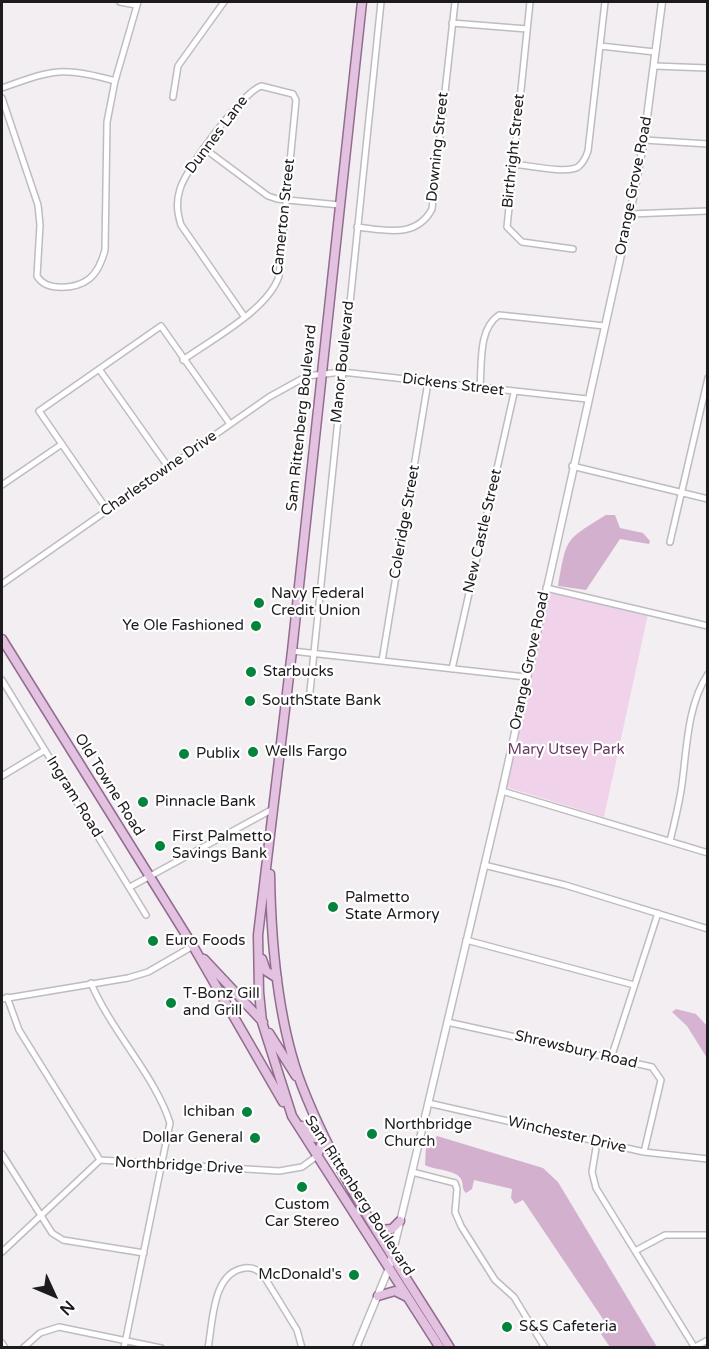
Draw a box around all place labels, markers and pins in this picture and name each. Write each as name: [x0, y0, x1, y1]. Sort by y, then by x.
place label: Navy Federal Credit Union: [271, 585, 364, 620]
marker: Navy Federal Credit Union: [252, 596, 266, 610]
place label: Ye Ole Fashioned: [122, 617, 244, 635]
marker: Ye Ole Fashioned: [249, 619, 263, 633]
place label: Starbucks: [263, 663, 334, 681]
marker: Starbucks: [244, 665, 258, 679]
place label: SouthState Bank: [262, 692, 381, 710]
marker: SouthState Bank: [243, 694, 257, 708]
place label: Wells Fargo: [265, 743, 347, 761]
place label: Publix: [196, 745, 240, 763]
marker: Wells Fargo: [246, 745, 260, 759]
marker: Publix: [177, 747, 191, 761]
place label: Pinnacle Bank: [155, 793, 256, 811]
marker: Pinnacle Bank: [136, 795, 150, 809]
place label: First Palmetto Savings Bank: [172, 828, 272, 863]
marker: First Palmetto Savings Bank: [153, 839, 167, 853]
place label: Palmetto State Armory: [345, 889, 439, 924]
marker: Palmetto State Armory: [326, 900, 340, 914]
place label: Euro Foods: [165, 932, 245, 950]
marker: Euro Foods: [146, 934, 160, 948]
place label: T-Bonz Gill and Grill: [183, 985, 260, 1020]
marker: T-Bonz Gill and Grill: [164, 996, 178, 1010]
place label: Ichiban: [183, 1103, 235, 1121]
marker: Ichiban: [240, 1105, 254, 1119]
place label: Northbridge Church: [384, 1116, 472, 1151]
marker: Northbridge Church: [365, 1127, 379, 1141]
place label: Dollar General: [142, 1129, 243, 1147]
marker: Dollar General: [248, 1131, 262, 1145]
marker: Custom Car Stereo: [295, 1180, 309, 1194]
place label: Custom Car Stereo: [265, 1196, 339, 1231]
place label: McDonald's: [258, 1266, 342, 1284]
marker: McDonald's: [347, 1268, 361, 1282]
place label: S&S Cafeteria: [519, 1318, 617, 1336]
marker: S&S Cafeteria: [500, 1320, 514, 1334]

